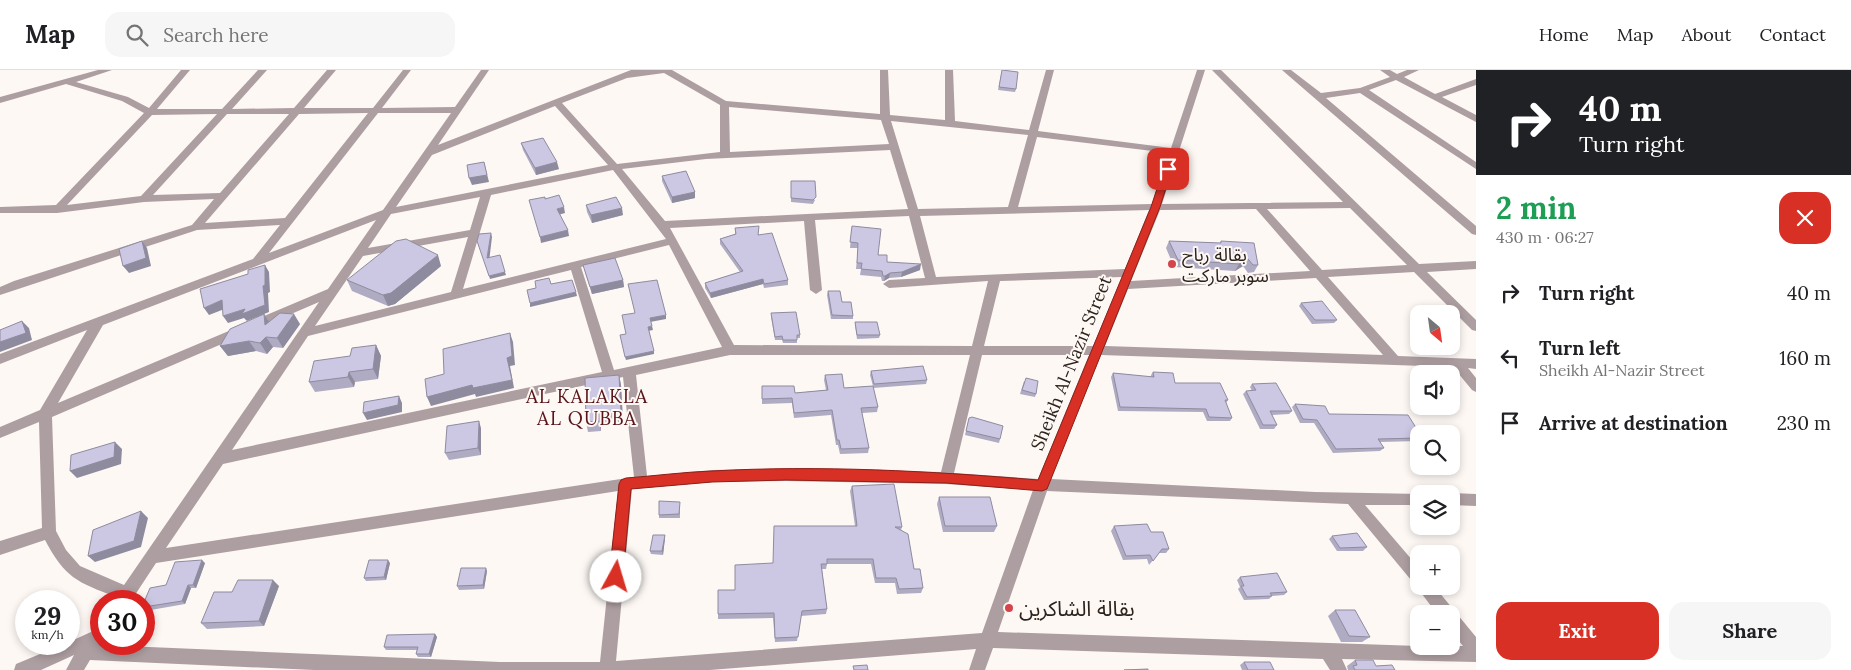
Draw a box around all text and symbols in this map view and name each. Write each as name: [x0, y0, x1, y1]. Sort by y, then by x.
search box: [105, 12, 455, 57]
text: Map: [25, 19, 75, 50]
icon: search: [123, 21, 151, 49]
text: Search here: [163, 23, 269, 47]
text: Home: [1539, 23, 1589, 46]
text: Map: [1617, 23, 1653, 46]
text: About: [1681, 23, 1731, 46]
text: Contact: [1759, 23, 1826, 46]
text: 40 m: [1579, 86, 1662, 131]
icon: right: [1496, 90, 1561, 155]
text: Turn right: [1579, 130, 1684, 158]
pin: [1147, 148, 1189, 190]
icon: arrive: [1154, 155, 1182, 183]
text: 2 min: [1496, 189, 1576, 227]
button: close: [1779, 192, 1831, 244]
text: 430 m · 06:27: [1496, 227, 1594, 247]
place label: بقالة رباح سوبر ماركت: [1182, 243, 1269, 287]
marker: بقالة رباح سوبر ماركت: [1166, 258, 1178, 270]
street label: Sheikh Al-Nazir Street: [1025, 272, 1117, 454]
icon: right: [1496, 279, 1524, 307]
text: Turn right: [1539, 281, 1635, 305]
text: 40 m: [1787, 281, 1831, 305]
north arrow: [1410, 305, 1460, 355]
map controls: [1410, 305, 1460, 655]
text: Turn left: [1539, 336, 1620, 360]
icon: left: [1496, 344, 1524, 372]
text: 160 m: [1779, 346, 1831, 370]
text: Sheikh Al-Nazir Street: [1539, 360, 1705, 380]
button: sound: [1410, 365, 1460, 415]
district label: AL KALAKLA AL QUBBA: [525, 384, 648, 430]
icon: arrive: [1496, 409, 1524, 437]
text: Arrive at destination: [1539, 411, 1728, 435]
text: 230 m: [1777, 411, 1831, 435]
button: search: [1410, 425, 1460, 475]
button: layers: [1410, 485, 1460, 535]
button: +: [1410, 545, 1460, 595]
position arrow: [589, 550, 641, 602]
speed limit sign: 30: [90, 590, 155, 655]
place label: بقالة الشاكرين: [1019, 595, 1135, 622]
text: 29: [34, 600, 61, 632]
marker: بقالة الشاكرين: [1003, 602, 1015, 614]
button: Exit: [1496, 602, 1659, 660]
button: Share: [1669, 602, 1831, 660]
button: −: [1410, 605, 1460, 655]
text: km/h: [31, 627, 64, 642]

